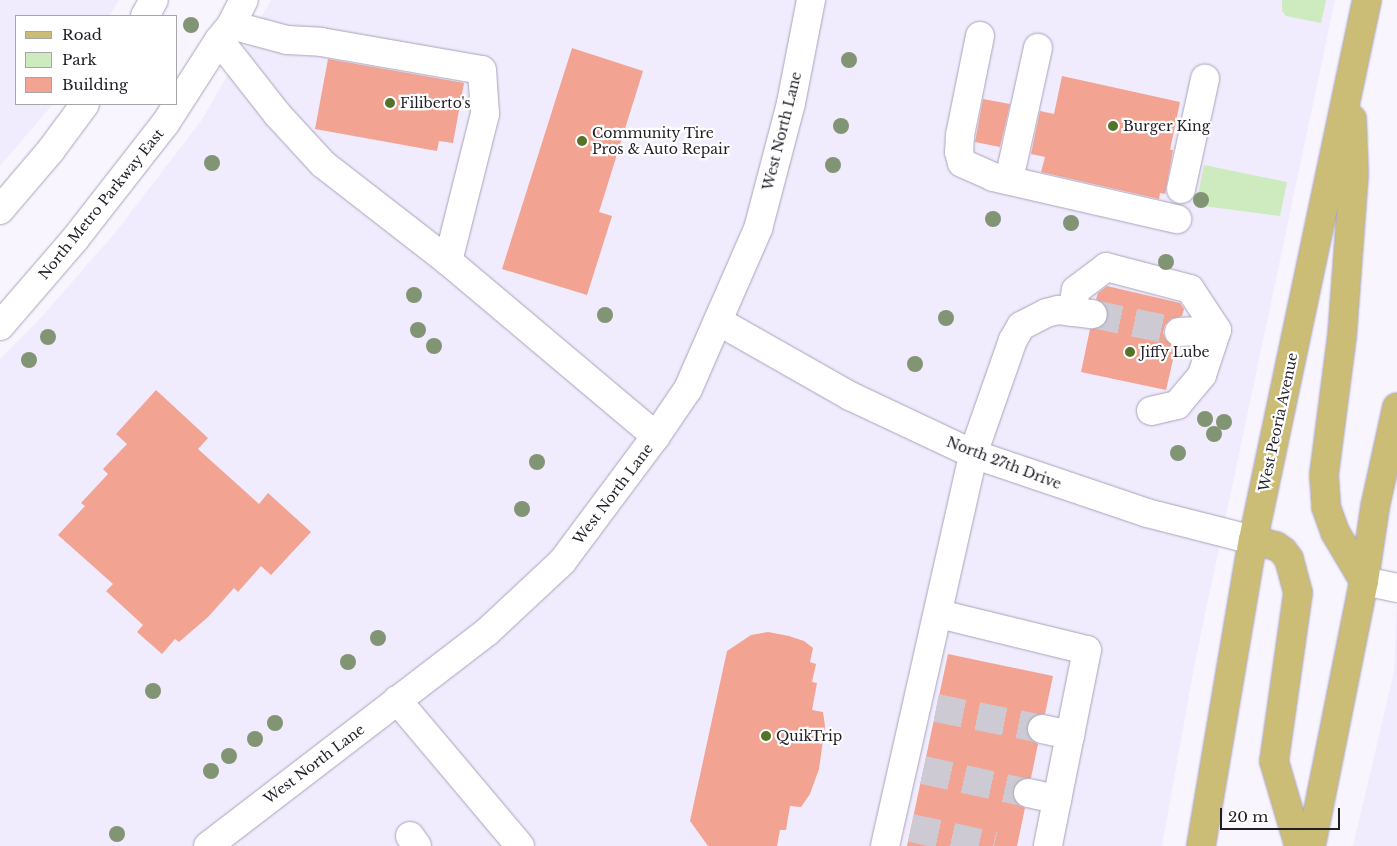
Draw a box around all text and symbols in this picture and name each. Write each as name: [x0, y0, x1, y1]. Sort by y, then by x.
legend: [15, 15, 178, 105]
text: Road: [62, 25, 102, 44]
text: Park: [62, 50, 97, 69]
street label: West North Lane: [759, 70, 805, 192]
text: Building: [62, 75, 128, 94]
place label: Filiberto's: [400, 95, 471, 111]
marker: Filiberto's: [384, 97, 396, 109]
place label: Burger King: [1123, 118, 1210, 134]
marker: Burger King: [1107, 120, 1119, 132]
street label: North Metro Parkway East: [35, 125, 167, 283]
place label: Community Tire Pros & Auto Repair: [592, 125, 730, 158]
marker: Community Tire Pros & Auto Repair: [576, 135, 588, 147]
place label: Jiffy Lube: [1140, 344, 1210, 360]
marker: Jiffy Lube: [1124, 346, 1136, 358]
street label: West Peoria Avenue: [1255, 351, 1301, 493]
street label: North 27th Drive: [944, 433, 1064, 493]
street label: West North Lane: [570, 440, 656, 548]
street label: West North Lane: [260, 721, 368, 807]
place label: QuikTrip: [776, 728, 842, 744]
marker: QuikTrip: [760, 730, 772, 742]
scale bar: [1222, 798, 1342, 830]
text: 20 m: [1228, 807, 1268, 826]

